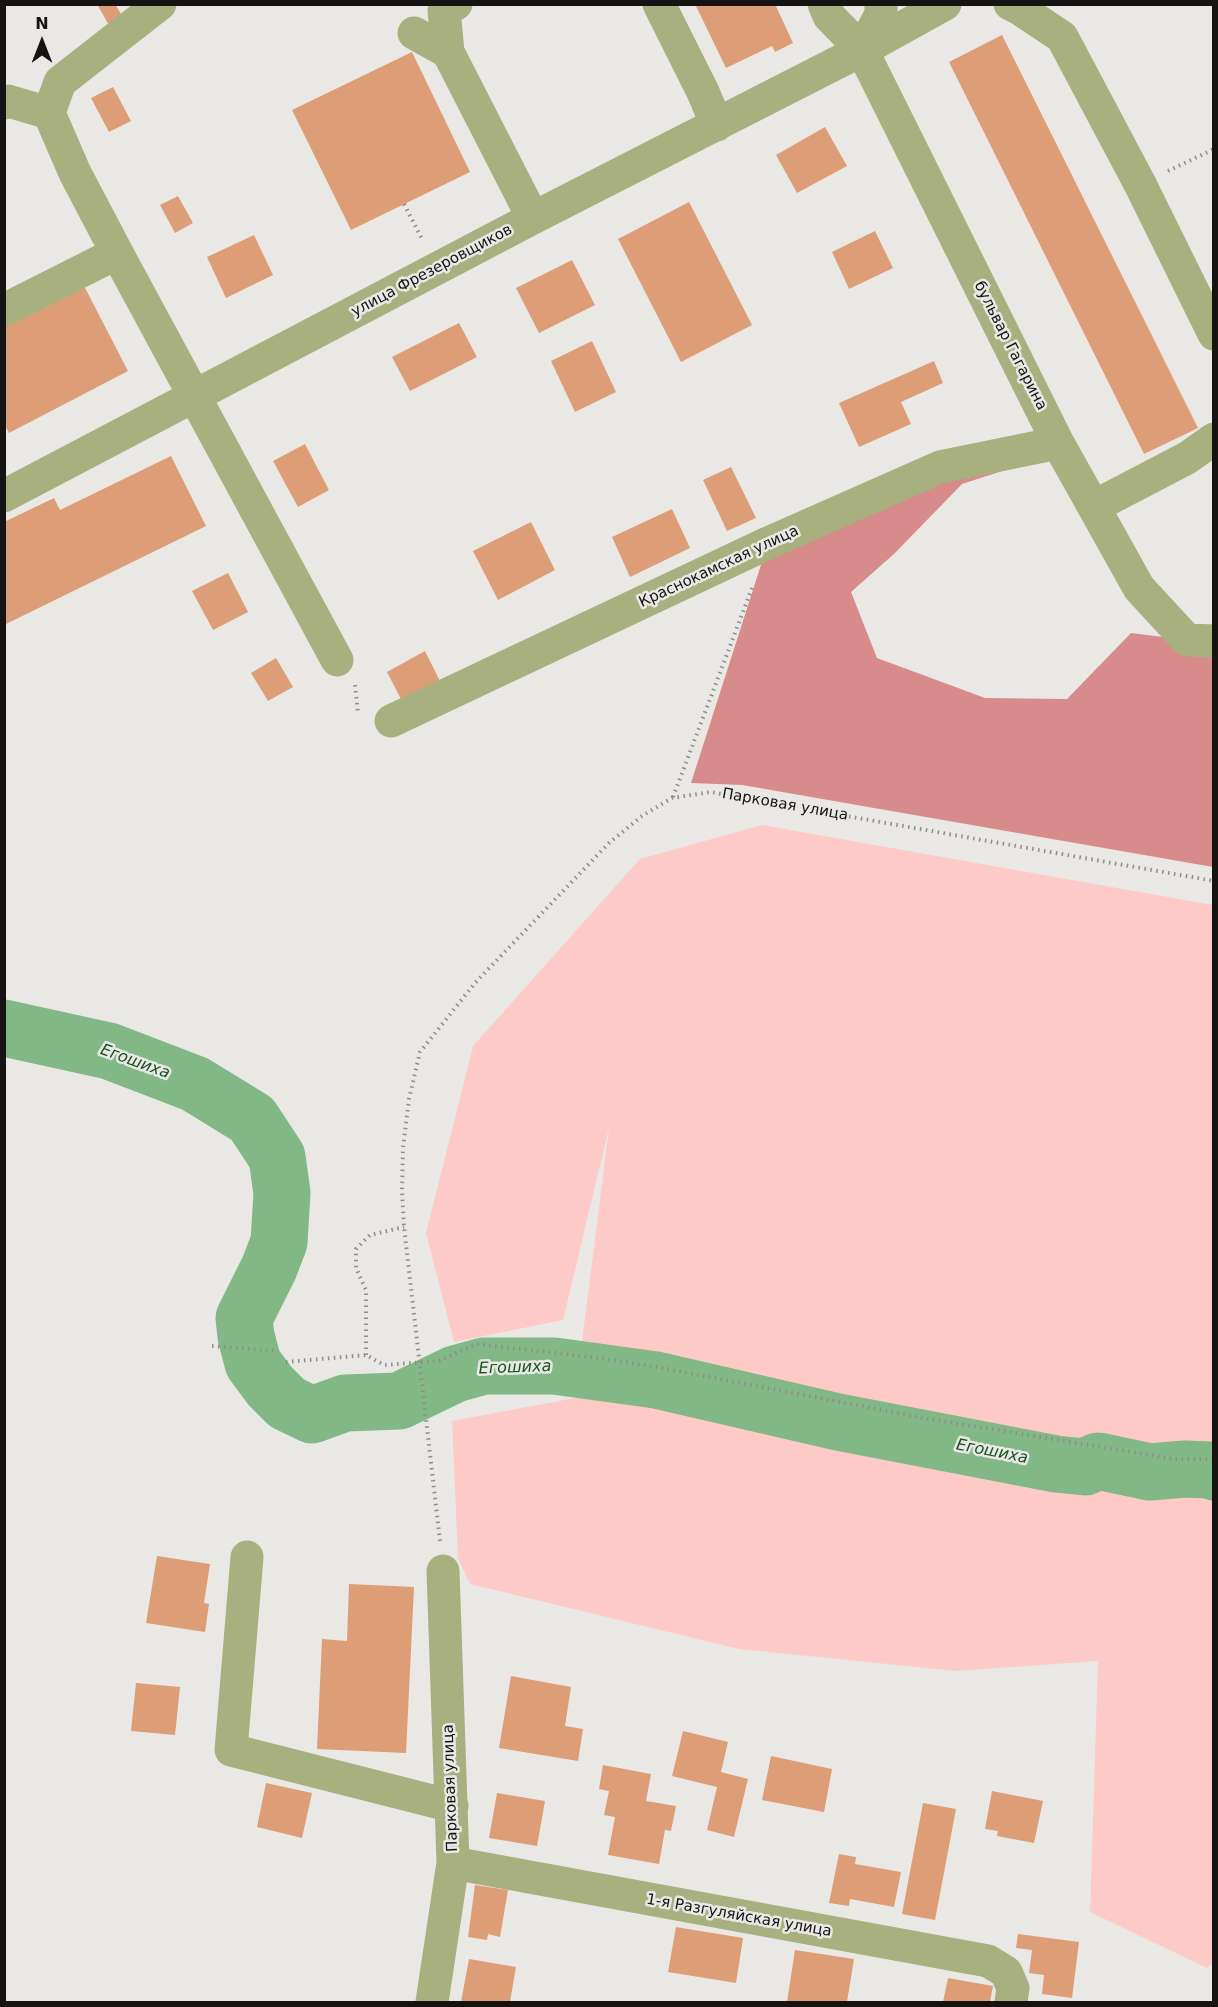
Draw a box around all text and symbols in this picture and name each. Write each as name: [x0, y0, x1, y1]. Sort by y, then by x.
north arrow: [12, 12, 72, 72]
text: N: [35, 14, 49, 33]
street label: улица Фрезеровщиков: [348, 221, 516, 321]
street label: бульвар Гагарина: [970, 278, 1050, 414]
street label: Краснокамская улица: [636, 522, 802, 612]
street label: Парковая улица: [721, 785, 849, 825]
water label: Егошиха: [98, 1041, 172, 1083]
water label: Егошиха: [478, 1357, 552, 1379]
water label: Егошиха: [955, 1436, 1029, 1468]
street label: Парковая улица: [440, 1724, 462, 1852]
street label: 1-я Разгуляйская улица: [645, 1891, 833, 1941]

